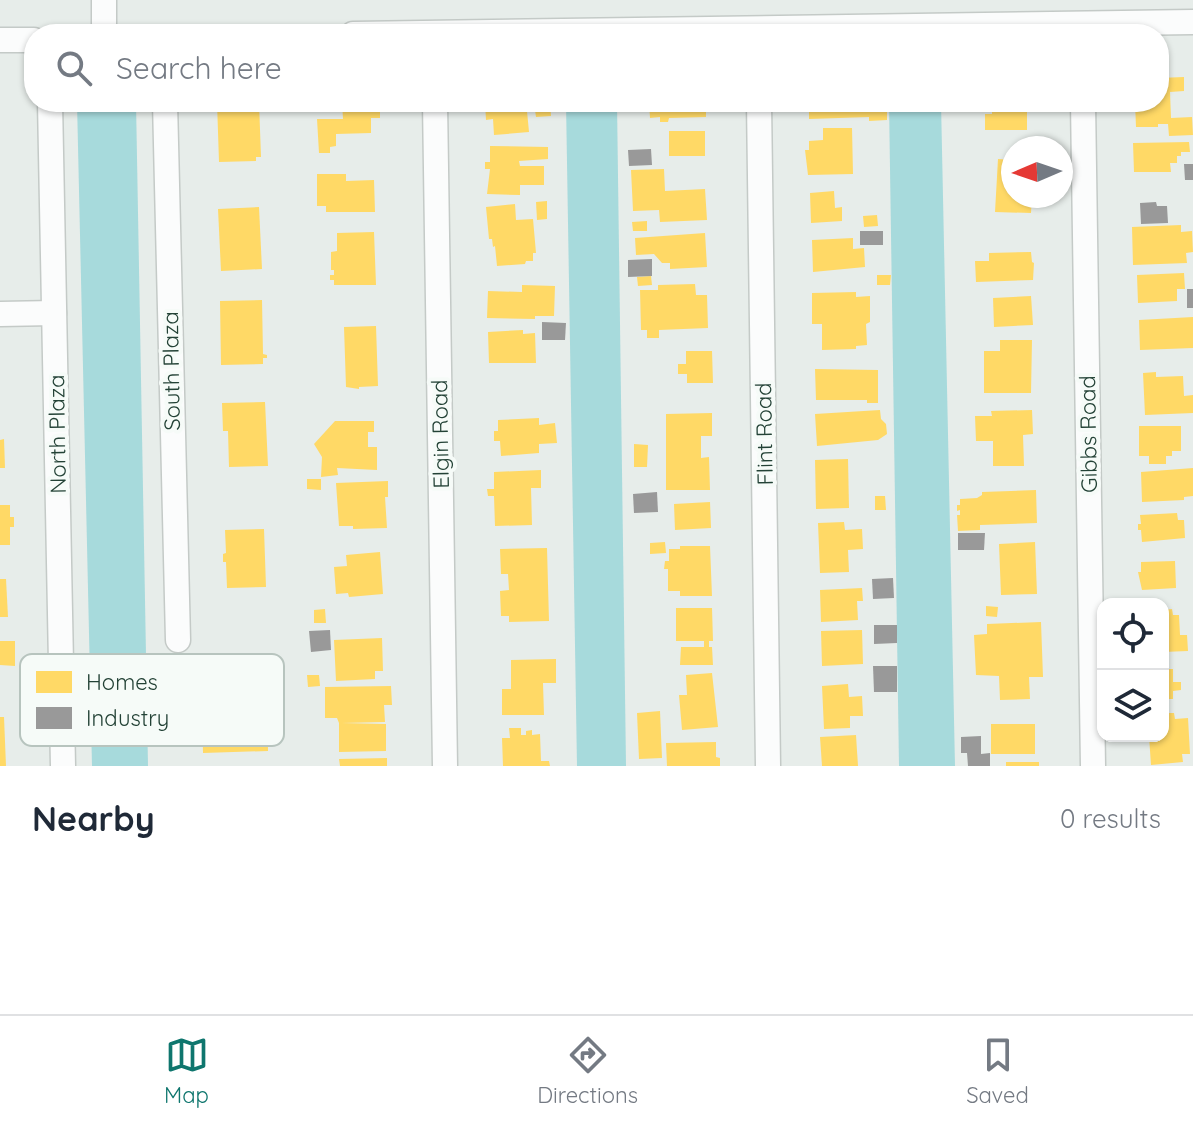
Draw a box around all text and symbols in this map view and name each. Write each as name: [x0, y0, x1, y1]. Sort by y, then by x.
search box: [24, 24, 1169, 112]
icon: search: [52, 46, 96, 90]
text: Search here: [116, 49, 282, 87]
north arrow: [1001, 136, 1073, 208]
street label: South Plaza: [156, 311, 186, 431]
street label: North Plaza: [42, 374, 72, 494]
street label: Gibbs Road: [1073, 375, 1103, 493]
street label: Elgin Road: [425, 379, 455, 489]
street label: Flint Road: [749, 382, 779, 486]
map controls: [1097, 598, 1169, 742]
button: locate: [1097, 598, 1169, 670]
legend: [20, 654, 284, 746]
text: Homes: [86, 668, 158, 696]
button: layers: [1097, 670, 1169, 742]
text: Industry: [86, 704, 169, 732]
text: Nearby: [32, 797, 155, 840]
text: 0 results: [1060, 802, 1161, 835]
tab: Map: [164, 1033, 209, 1109]
tab: Directions: [537, 1033, 638, 1109]
tab: Saved: [966, 1033, 1029, 1109]

